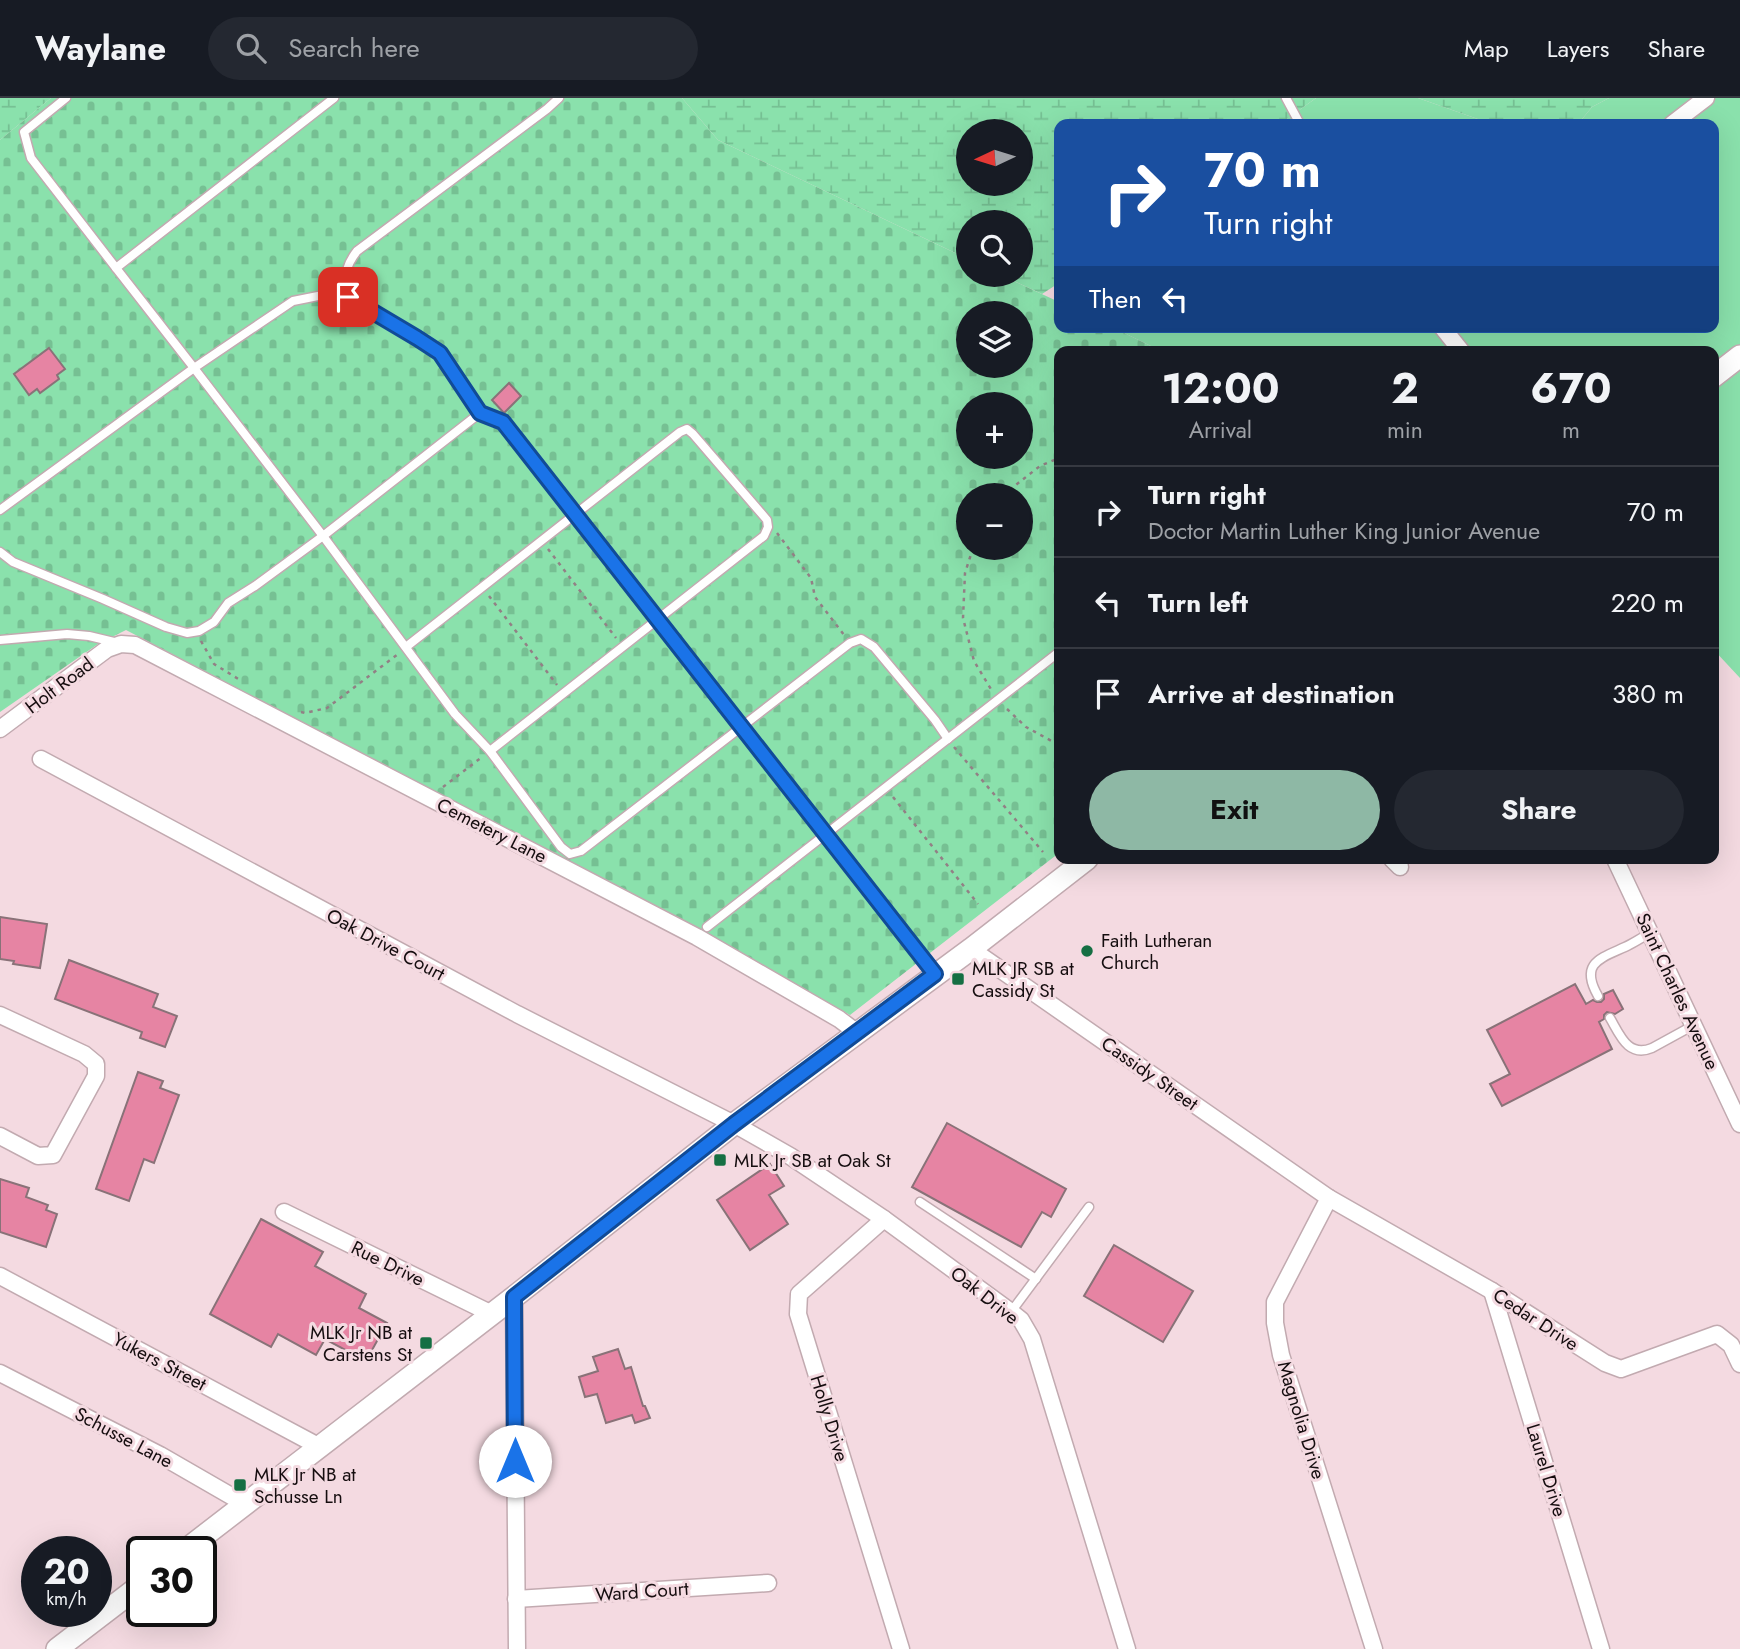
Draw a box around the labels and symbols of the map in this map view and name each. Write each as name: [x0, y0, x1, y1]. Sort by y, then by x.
north arrow: [956, 119, 1032, 196]
pin: [318, 267, 378, 327]
street label: Holt Road: [19, 651, 99, 720]
street label: Cemetery Lane: [432, 791, 552, 870]
street label: Oak Drive Court: [322, 902, 450, 987]
street label: Saint Charles Avenue: [1629, 908, 1726, 1074]
place label: Faith Lutheran Church: [1101, 927, 1212, 976]
marker: Faith Lutheran Church: [1079, 943, 1095, 959]
place label: MLK JR SB at Cassidy St: [972, 955, 1074, 1004]
marker: MLK JR SB at Cassidy St: [950, 971, 966, 987]
street label: Cassidy Street: [1096, 1030, 1204, 1117]
place label: MLK Jr SB at Oak St: [734, 1147, 891, 1174]
marker: MLK Jr SB at Oak St: [712, 1152, 728, 1168]
street label: Rue Drive: [347, 1234, 429, 1293]
street label: Oak Drive: [945, 1260, 1025, 1331]
street label: Cedar Drive: [1488, 1282, 1584, 1357]
place label: MLK Jr NB at Carstens St: [310, 1319, 412, 1368]
street label: Yukers Street: [108, 1326, 212, 1398]
marker: MLK Jr NB at Carstens St: [418, 1335, 434, 1351]
street label: Magnolia Drive: [1271, 1358, 1332, 1483]
street label: Holly Drive: [804, 1372, 856, 1465]
street label: Schusse Lane: [70, 1400, 178, 1475]
street label: Laurel Drive: [1520, 1420, 1574, 1520]
position arrow: [478, 1424, 552, 1498]
place label: MLK Jr NB at Schusse Ln: [254, 1461, 356, 1510]
marker: MLK Jr NB at Schusse Ln: [232, 1477, 248, 1493]
speed limit sign: 30: [126, 1536, 217, 1627]
street label: Ward Court: [594, 1575, 690, 1608]

